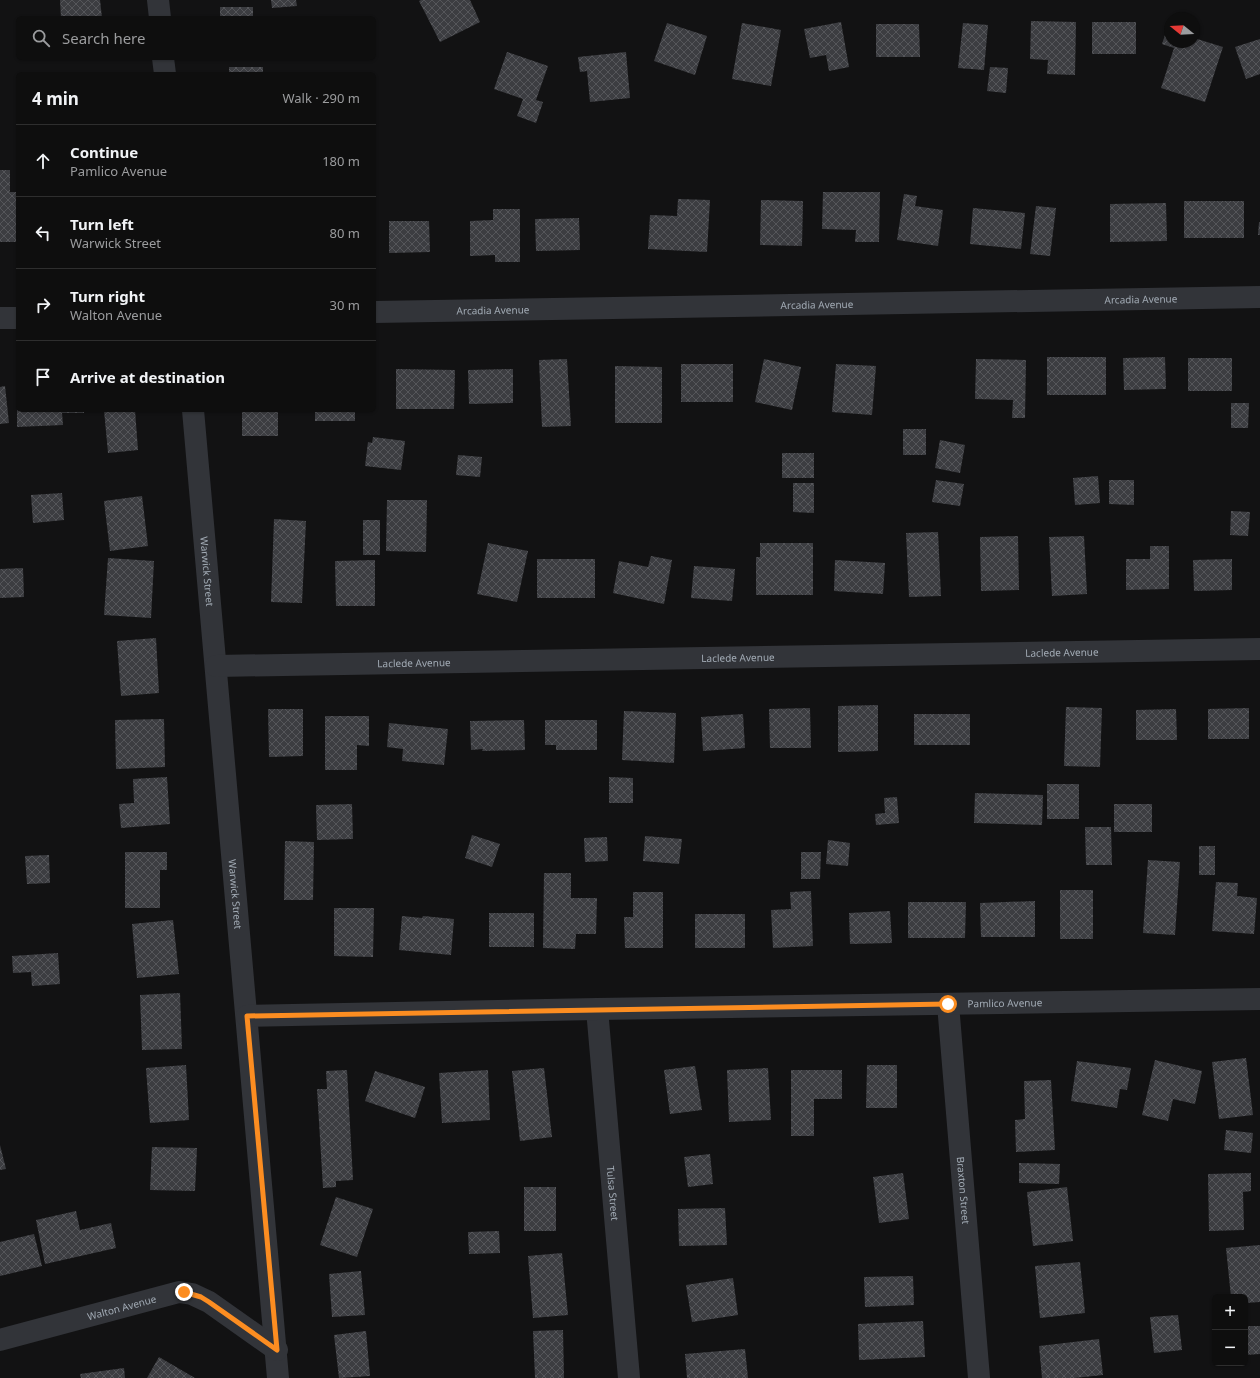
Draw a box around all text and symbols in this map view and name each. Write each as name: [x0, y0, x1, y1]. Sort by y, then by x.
north arrow: [1164, 12, 1200, 48]
search box: [16, 16, 376, 60]
icon: search: [30, 27, 52, 49]
text: Search here: [62, 28, 145, 48]
text: 4 min: [32, 87, 79, 110]
text: Walk · 290 m: [282, 89, 360, 107]
text: Continue: [70, 142, 138, 162]
icon: ahead: [32, 150, 54, 172]
text: 180 m: [322, 152, 360, 170]
text: Pamlico Avenue: [70, 162, 167, 180]
text: Turn left: [70, 214, 134, 234]
icon: left: [32, 222, 54, 244]
text: 80 m: [330, 224, 360, 242]
text: Warwick Street: [70, 234, 161, 252]
text: Turn right: [70, 286, 145, 306]
street label: Arcadia Avenue: [1104, 291, 1178, 307]
icon: right: [32, 294, 54, 316]
text: 30 m: [330, 296, 360, 314]
street label: Arcadia Avenue: [780, 297, 854, 312]
street label: Arcadia Avenue: [456, 302, 530, 318]
text: Walton Avenue: [70, 306, 162, 324]
icon: arrive: [32, 366, 54, 388]
text: Arrive at destination: [70, 367, 225, 387]
street label: Warwick Street: [197, 536, 217, 607]
street label: Laclede Avenue: [1025, 645, 1099, 660]
street label: Laclede Avenue: [701, 650, 775, 665]
street label: Laclede Avenue: [377, 655, 451, 670]
street label: Warwick Street: [225, 859, 246, 930]
route start: [939, 995, 957, 1013]
street label: Pamlico Avenue: [967, 995, 1043, 1010]
street label: Braxton Street: [954, 1156, 973, 1225]
street label: Tulsa Street: [604, 1165, 622, 1222]
route end: [175, 1283, 193, 1301]
street label: Walton Avenue: [86, 1291, 158, 1323]
map controls: [1212, 1294, 1248, 1366]
button: +: [1212, 1294, 1248, 1330]
button: −: [1212, 1330, 1248, 1366]

